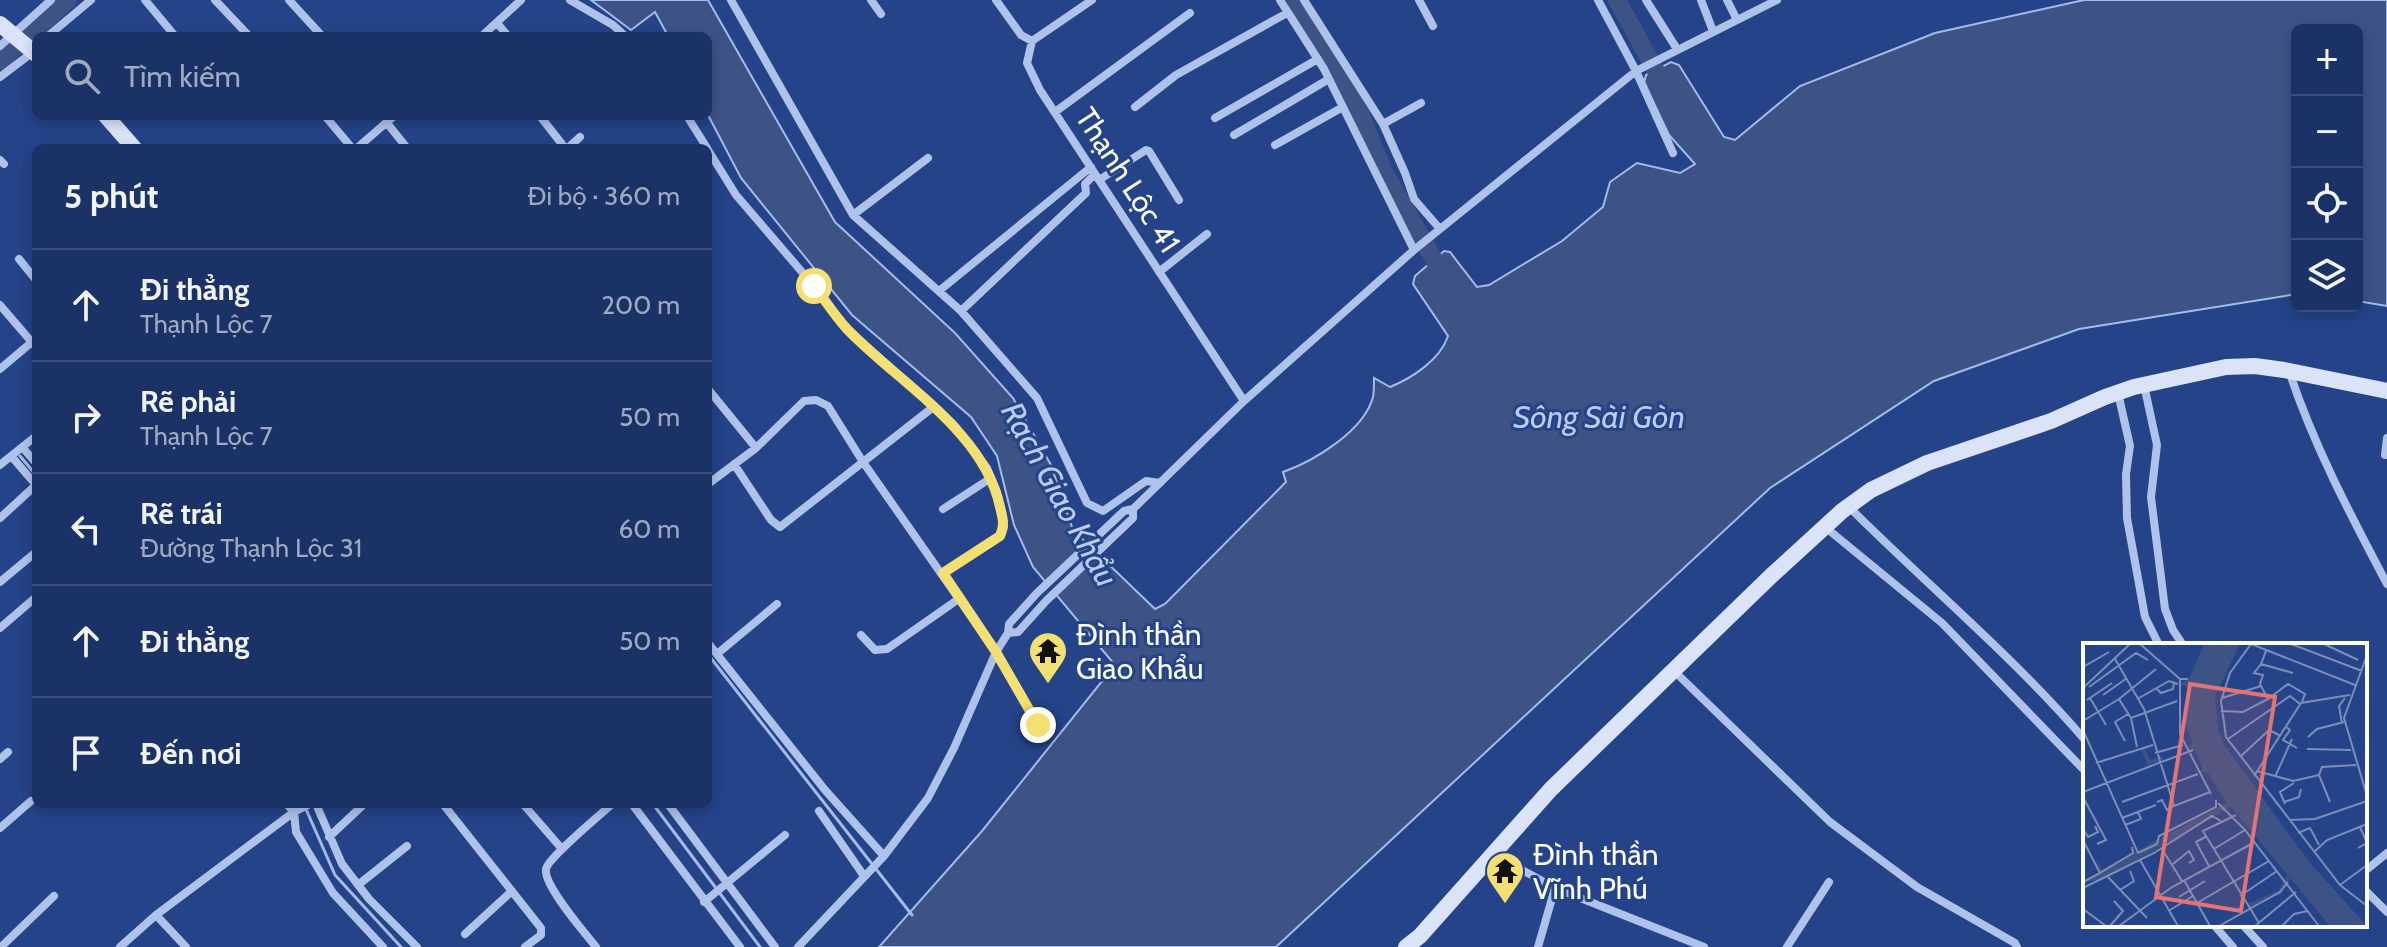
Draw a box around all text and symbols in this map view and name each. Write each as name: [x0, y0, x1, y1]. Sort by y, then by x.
map controls: [2291, 24, 2363, 312]
button: +: [2291, 24, 2363, 96]
search box: [32, 32, 712, 120]
icon: search: [60, 54, 104, 98]
text: Tìm kiếm: [124, 58, 241, 95]
button: −: [2291, 96, 2363, 168]
street label: Thạnh Lộc 41: [1068, 101, 1188, 259]
button: locate: [2291, 168, 2363, 240]
text: 5 phút: [64, 175, 158, 217]
text: Đi bộ · 360 m: [527, 180, 680, 212]
button: layers: [2291, 240, 2363, 312]
route start: [796, 268, 832, 304]
text: Đi thẳng: [140, 271, 249, 308]
icon: ahead: [64, 283, 108, 327]
text: 200 m: [601, 289, 680, 321]
text: Thạnh Lộc 7: [140, 308, 273, 340]
text: Rẽ phải: [140, 383, 236, 420]
icon: right: [64, 395, 108, 439]
water label: Rạch Giao Khẩu: [993, 395, 1127, 593]
water label: Sông Sài Gòn: [1513, 397, 1685, 436]
text: 50 m: [619, 401, 680, 433]
text: Thạnh Lộc 7: [140, 420, 273, 452]
text: Rẽ trái: [140, 495, 223, 532]
icon: left: [64, 507, 108, 551]
text: 60 m: [618, 513, 680, 545]
text: Đường Thạnh Lộc 31: [140, 532, 362, 564]
place label: Đình thần Giao Khẩu: [1076, 616, 1203, 687]
icon: ahead: [64, 619, 108, 663]
text: Đi thẳng: [140, 623, 249, 660]
text: 50 m: [619, 625, 680, 657]
temple icon: Đình thần Giao Khẩu: [1027, 630, 1069, 685]
inset map: [2083, 643, 2367, 927]
route end: [1020, 707, 1056, 743]
icon: arrive: [64, 731, 108, 775]
text: Đến nơi: [140, 735, 242, 772]
place label: Đình thần Vĩnh Phú: [1533, 836, 1659, 907]
temple icon: Đình thần Vĩnh Phú: [1484, 850, 1526, 905]

